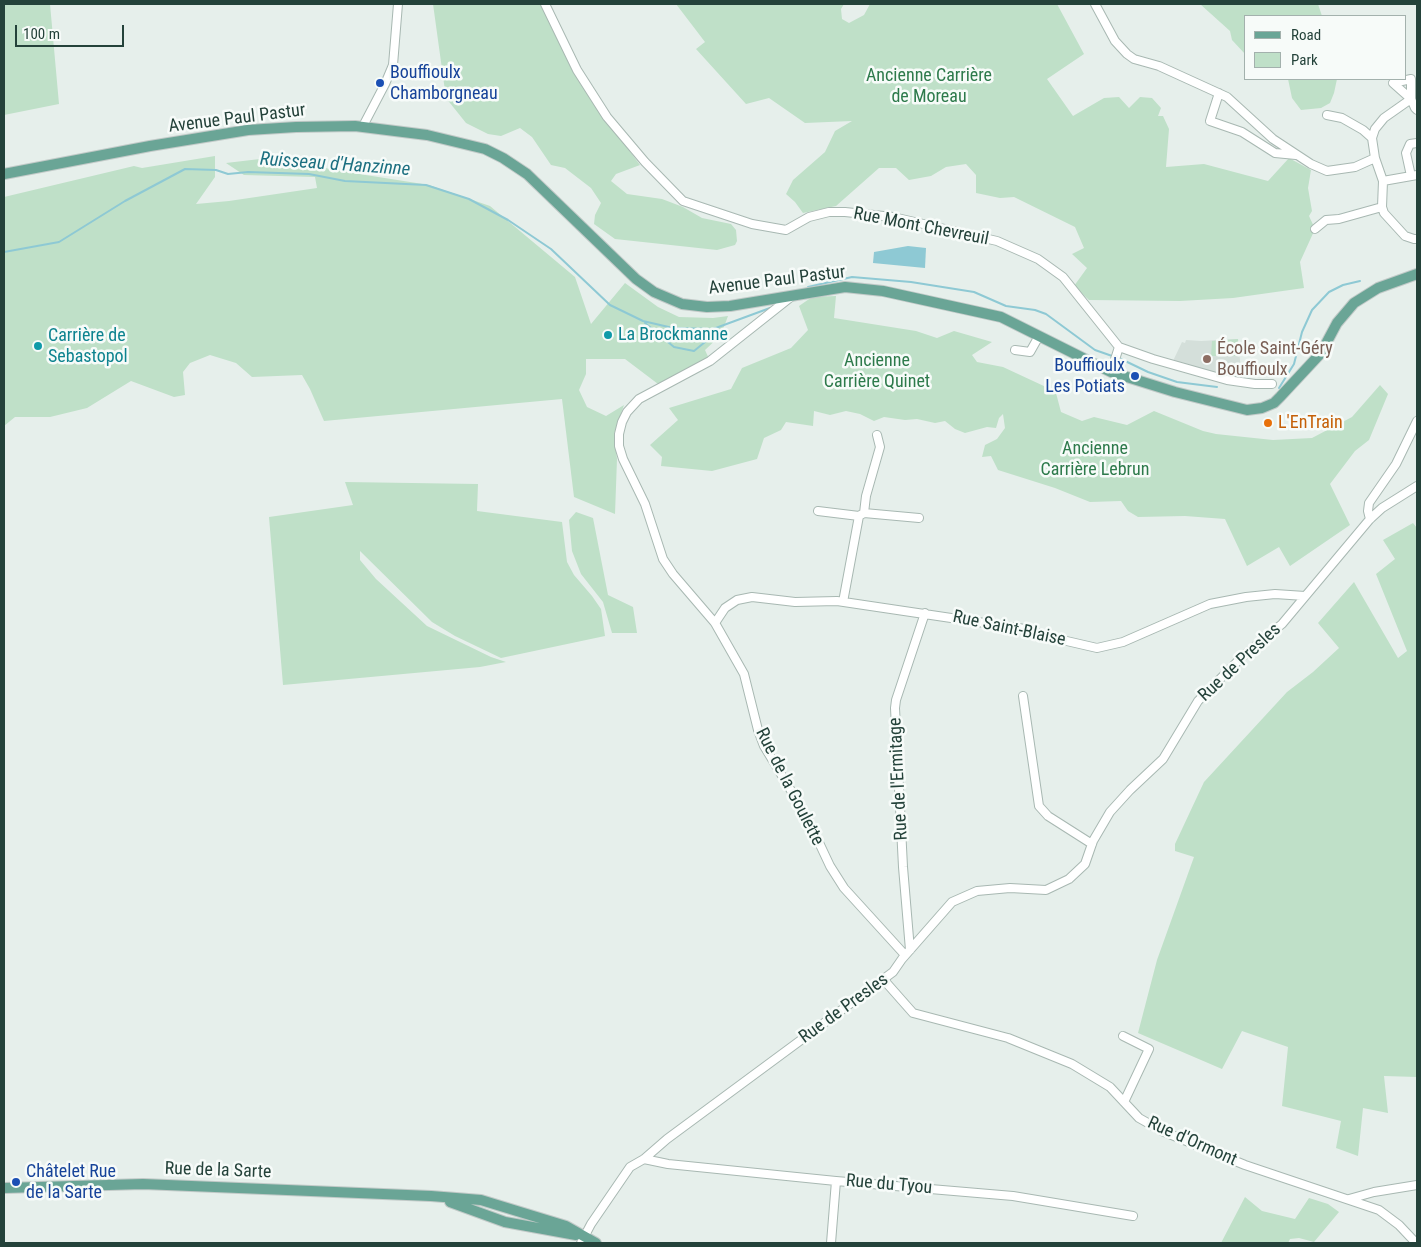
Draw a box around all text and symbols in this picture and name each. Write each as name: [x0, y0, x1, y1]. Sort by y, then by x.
scale bar: [18, 15, 126, 47]
legend: [1244, 15, 1406, 80]
text: 100 m: [23, 25, 60, 43]
text: Road: [1291, 26, 1321, 44]
text: Park: [1291, 51, 1318, 69]
place label: Bouffioulx Chamborgneau: [390, 62, 498, 104]
park label: Ancienne Carrière de Moreau: [866, 65, 992, 108]
marker: Bouffioulx Chamborgneau: [374, 77, 386, 89]
street label: Avenue Paul Pastur: [167, 100, 307, 138]
water label: Ruisseau d'Hanzinne: [259, 148, 411, 182]
street label: Rue Mont Chevreuil: [852, 203, 990, 251]
street label: Avenue Paul Pastur: [707, 262, 847, 300]
place label: La Brockmanne: [618, 324, 728, 346]
place label: Carrière de Sebastopol: [48, 325, 128, 368]
marker: La Brockmanne: [602, 329, 614, 341]
place label: École Saint-Géry Bouffioulx: [1217, 338, 1333, 380]
marker: Carrière de Sebastopol: [32, 340, 44, 352]
park label: Ancienne Carrière Quinet: [824, 350, 930, 392]
marker: École Saint-Géry Bouffioulx: [1201, 353, 1213, 365]
place label: Bouffioulx Les Potiats: [1045, 355, 1125, 398]
marker: Bouffioulx Les Potiats: [1129, 370, 1141, 382]
place label: L'EnTrain: [1278, 412, 1343, 434]
marker: L'EnTrain: [1262, 417, 1274, 429]
park label: Ancienne Carrière Lebrun: [1040, 438, 1150, 480]
street label: Rue Saint-Blaise: [951, 607, 1067, 651]
street label: Rue de Presles: [1194, 619, 1286, 707]
street label: Rue de l'Ermitage: [885, 717, 913, 841]
street label: Rue de la Goulette: [750, 725, 828, 849]
street label: Rue de Presles: [795, 969, 893, 1049]
street label: Rue d'Ormont: [1144, 1113, 1240, 1171]
street label: Rue de la Sarte: [164, 1158, 272, 1184]
place label: Châtelet Rue de la Sarte: [26, 1161, 116, 1204]
street label: Rue du Tyou: [845, 1170, 933, 1200]
marker: Châtelet Rue de la Sarte: [10, 1176, 22, 1188]

